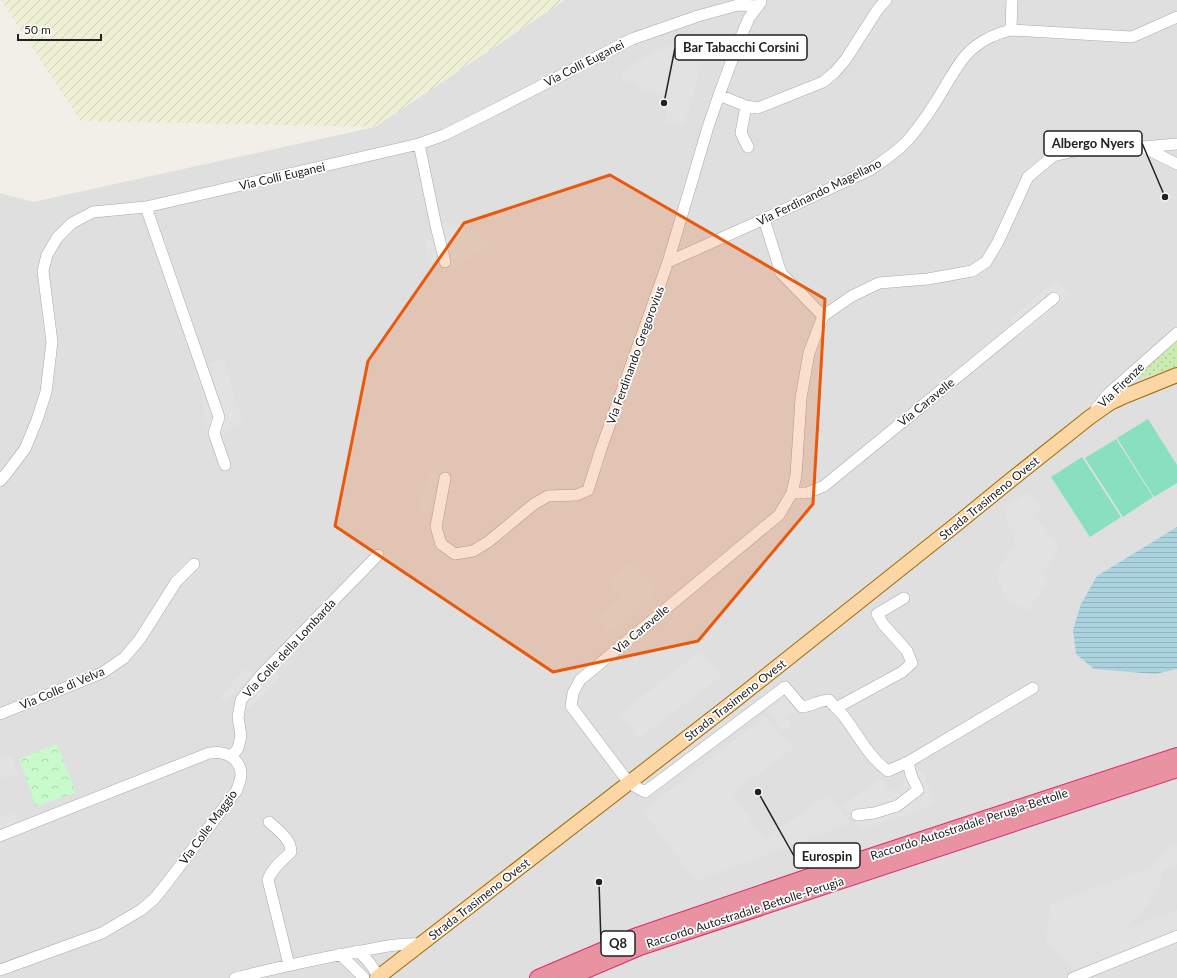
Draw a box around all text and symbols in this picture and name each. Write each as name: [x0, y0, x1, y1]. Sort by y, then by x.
scale bar: [18, 16, 101, 42]
text: 50 m: [24, 22, 51, 37]
callout: Bar Tabacchi Corsini: [675, 35, 807, 60]
street label: Via Colli Euganei: [541, 36, 627, 90]
text: Bar Tabacchi Corsini: [683, 39, 799, 55]
callout: Albergo Nyers: [1044, 131, 1142, 156]
text: Albergo Nyers: [1051, 135, 1135, 151]
street label: Via Ferdinando Magellano: [754, 155, 884, 229]
street label: Via Colli Euganei: [238, 159, 327, 193]
street label: Via Ferdinando Gregorovius: [603, 284, 667, 426]
street label: Via Firenze: [1095, 359, 1147, 411]
street label: Via Caravelle: [895, 375, 957, 429]
street label: Strada Trasimeno Ovest: [936, 453, 1043, 543]
street label: Via Colle della Lombarda: [239, 596, 339, 700]
street label: Via Caravelle: [610, 601, 672, 657]
street label: Strada Trasimeno Ovest: [681, 655, 789, 744]
street label: Via Colle di Velva: [17, 663, 107, 713]
street label: Raccordo Autostradale Perugia-Bettolle: [868, 785, 1070, 863]
street label: Via Colle Maggio: [176, 786, 240, 867]
callout: Eurospin: [794, 843, 860, 868]
text: Eurospin: [802, 848, 852, 864]
street label: Strada Trasimeno Ovest: [425, 854, 533, 943]
street label: Raccordo Autostradale Bettolle-Perugia: [644, 873, 846, 951]
callout: Q8: [601, 931, 635, 956]
text: Q8: [609, 935, 627, 951]

